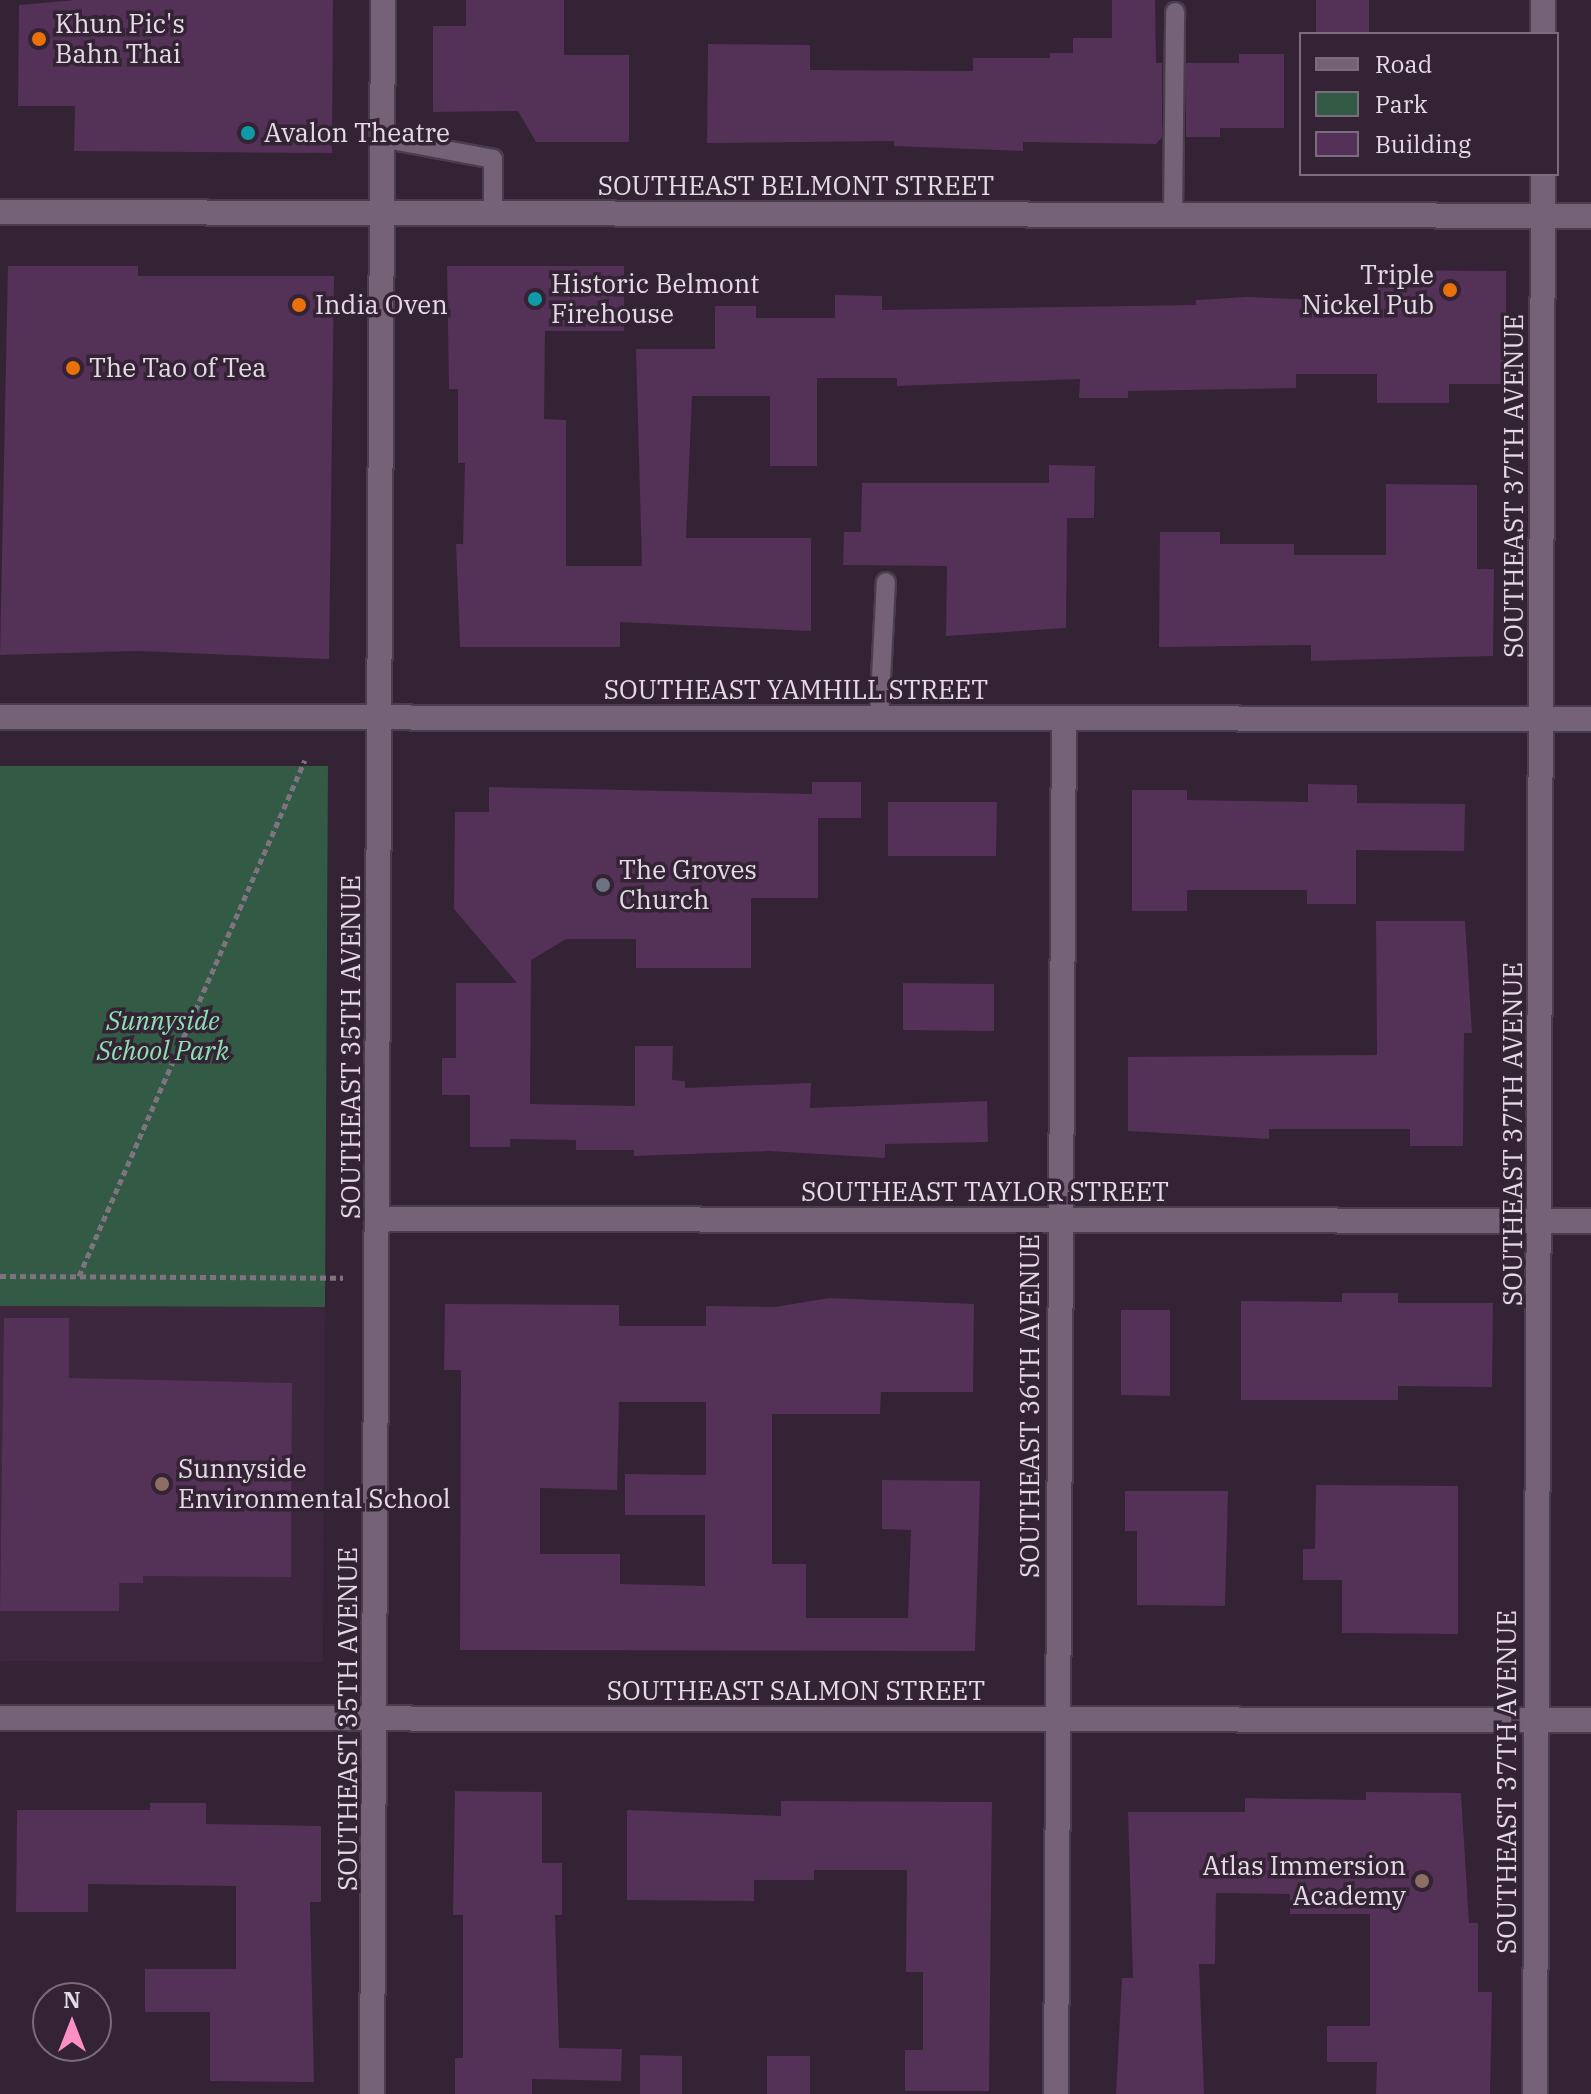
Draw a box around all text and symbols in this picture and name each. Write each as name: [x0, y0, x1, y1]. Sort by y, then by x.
place label: Khun Pic's Bahn Thai: [55, 8, 185, 70]
marker: Khun Pic's Bahn Thai: [30, 30, 48, 48]
legend: [1299, 32, 1559, 176]
text: Road: [1375, 48, 1432, 80]
text: Park: [1375, 88, 1427, 120]
place label: Avalon Theatre: [264, 117, 450, 149]
marker: Avalon Theatre: [239, 124, 257, 142]
text: Building: [1375, 128, 1471, 160]
street label: SOUTHEAST BELMONT STREET: [598, 170, 994, 202]
place label: Triple Nickel Pub: [1302, 259, 1434, 320]
place label: Historic Belmont Firehouse: [551, 268, 760, 330]
marker: Triple Nickel Pub: [1441, 281, 1459, 299]
place label: India Oven: [315, 289, 448, 321]
marker: Historic Belmont Firehouse: [526, 290, 544, 308]
marker: India Oven: [290, 296, 308, 314]
street label: SOUTHEAST 37TH AVENUE: [1498, 314, 1530, 658]
place label: The Tao of Tea: [89, 352, 267, 384]
marker: The Tao of Tea: [64, 359, 82, 377]
street label: SOUTHEAST YAMHILL STREET: [604, 674, 988, 706]
place label: The Groves Church: [619, 854, 757, 916]
street label: SOUTHEAST 35TH AVENUE: [335, 875, 367, 1219]
marker: The Groves Church: [594, 876, 612, 894]
street label: SOUTHEAST 37TH AVENUE: [1497, 962, 1529, 1306]
park label: Sunnyside School Park: [97, 1005, 229, 1066]
street label: SOUTHEAST TAYLOR STREET: [801, 1176, 1169, 1208]
street label: SOUTHEAST 36TH AVENUE: [1014, 1234, 1046, 1578]
place label: Sunnyside Environmental School: [178, 1453, 451, 1514]
marker: Sunnyside Environmental School: [153, 1475, 171, 1493]
street label: SOUTHEAST 35TH AVENUE: [332, 1547, 364, 1891]
street label: SOUTHEAST 37TH AVENUE: [1491, 1610, 1523, 1954]
street label: SOUTHEAST SALMON STREET: [607, 1675, 985, 1707]
place label: Atlas Immersion Academy: [1202, 1850, 1406, 1912]
marker: Atlas Immersion Academy: [1413, 1872, 1431, 1890]
north arrow: [32, 1982, 112, 2062]
text: N: [63, 1985, 81, 2014]

